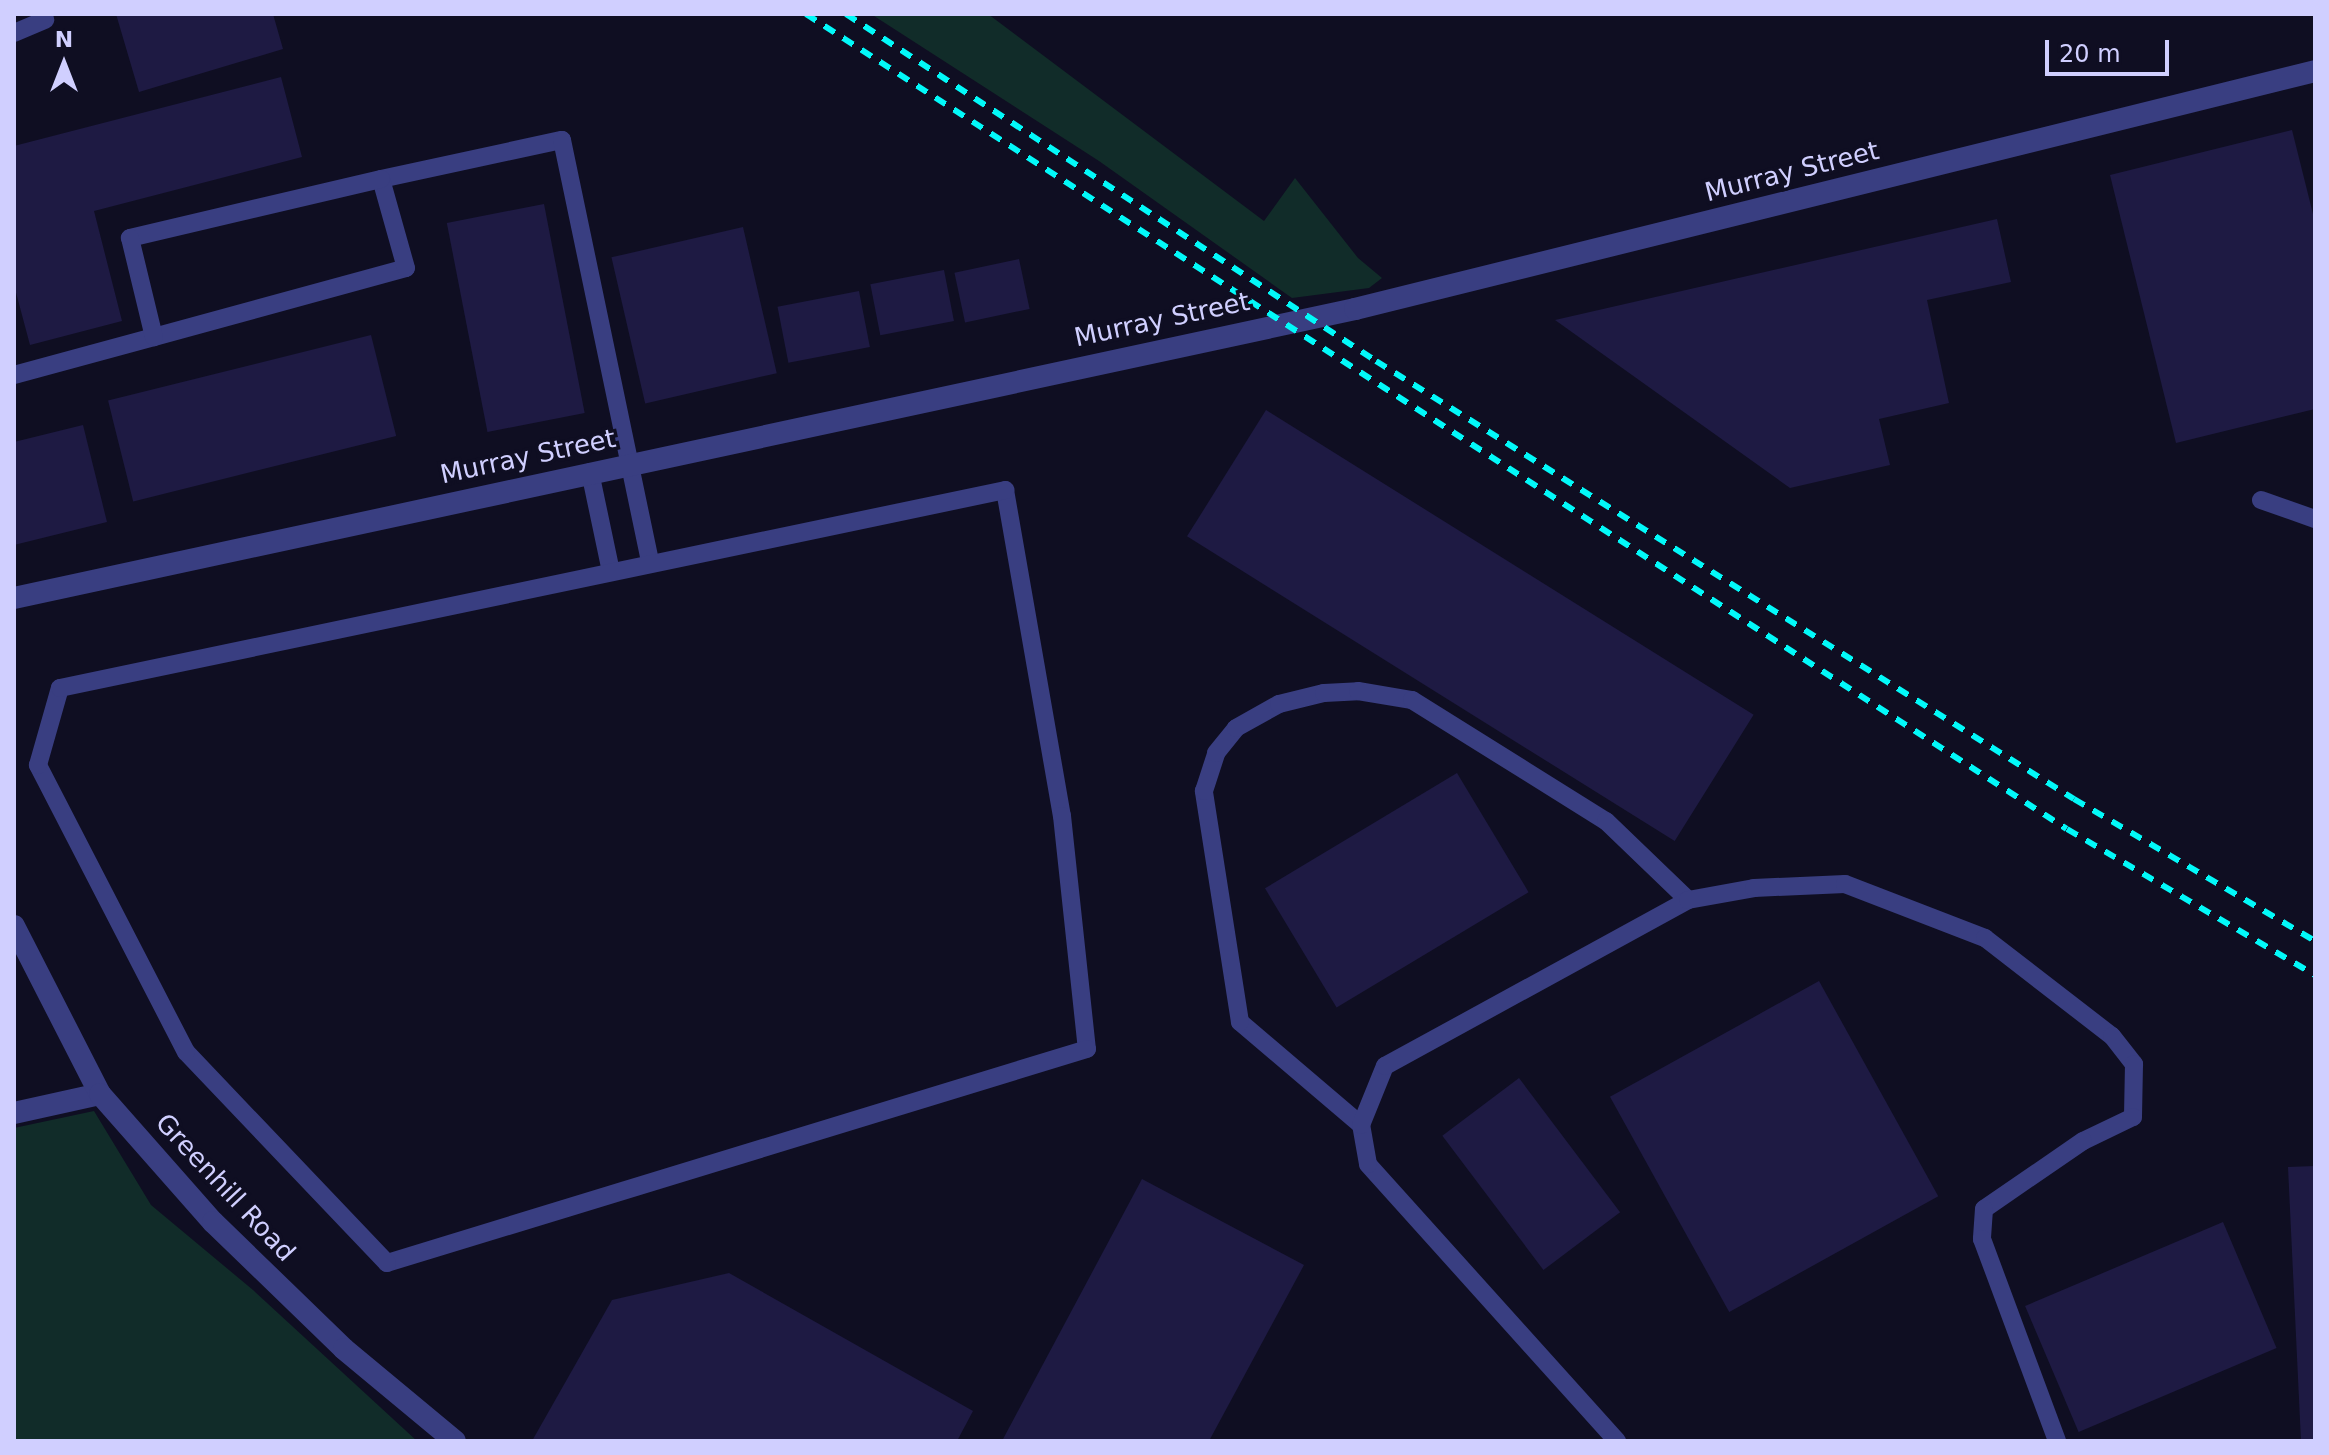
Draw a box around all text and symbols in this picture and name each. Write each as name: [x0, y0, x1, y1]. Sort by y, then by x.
north arrow: [24, 24, 104, 104]
scale bar: [2049, 24, 2173, 74]
text: N: [55, 27, 73, 52]
text: 20 m: [2059, 40, 2121, 68]
street label: Murray Street: [1702, 135, 1882, 209]
street label: Murray Street: [1071, 286, 1253, 354]
street label: Murray Street: [437, 423, 619, 491]
street label: Greenhill Road: [149, 1108, 301, 1268]

